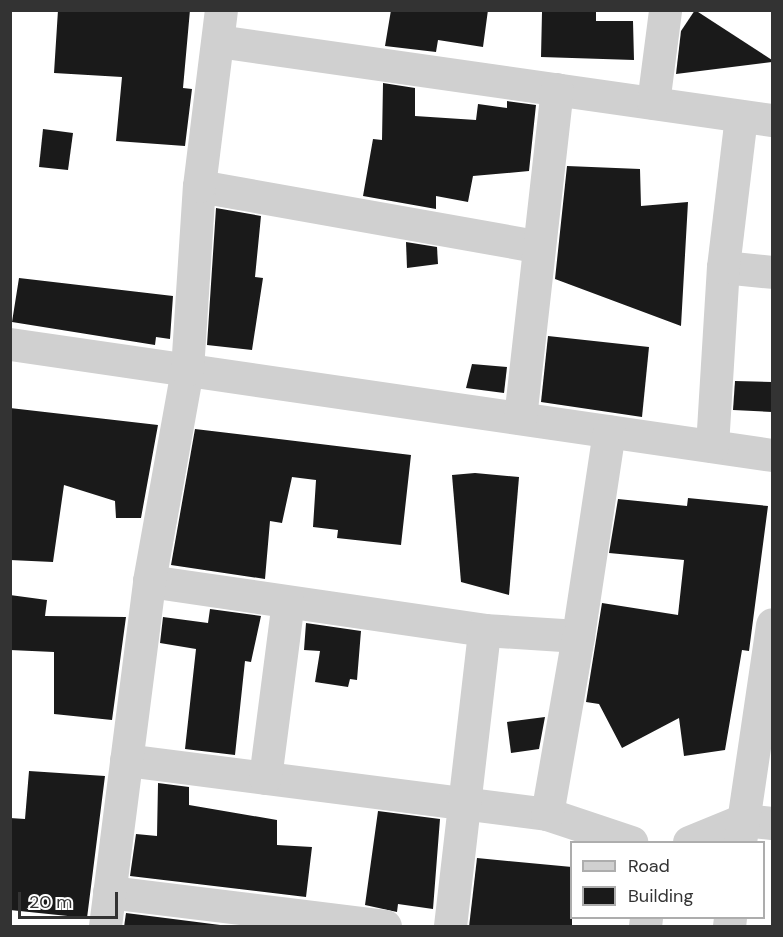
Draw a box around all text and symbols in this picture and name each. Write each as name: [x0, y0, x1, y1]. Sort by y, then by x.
legend: [570, 841, 765, 919]
text: Road: [628, 854, 670, 878]
scale bar: [21, 880, 122, 918]
text: Building: [628, 884, 693, 908]
text: 20 m: [29, 890, 72, 914]

